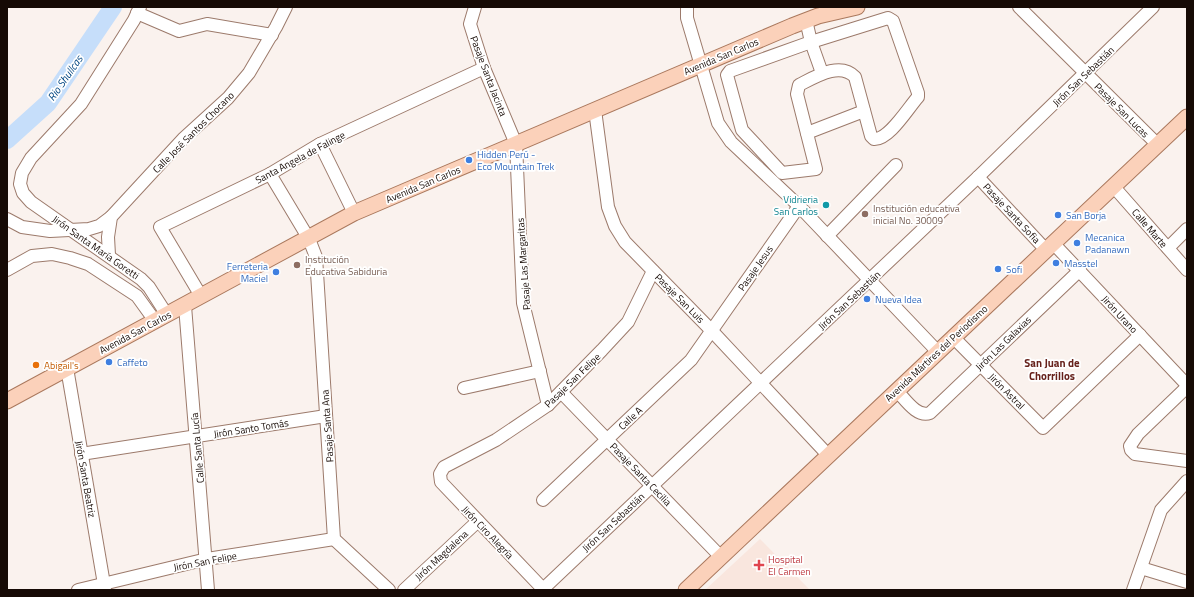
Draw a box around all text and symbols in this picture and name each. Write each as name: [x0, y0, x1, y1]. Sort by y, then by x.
street label: Pasaje Santa Jacinta: [466, 34, 511, 118]
street label: Avenida San Carlos: [682, 34, 761, 79]
street label: Jirón San Sebastián: [1049, 43, 1118, 110]
water label: Rio Shullcas: [44, 51, 87, 104]
street label: Pasaje San Lucas: [1091, 80, 1153, 141]
street label: Calle José Santos Chocano: [149, 88, 238, 177]
street label: Santa Angela de Falinge: [253, 127, 348, 188]
place label: Hidden Perú - Eco Mountain Trek: [477, 147, 555, 174]
marker: Hidden Perú - Eco Mountain Trek: [464, 155, 474, 165]
street label: Avenida San Carlos: [384, 162, 463, 207]
street label: Pasaje Santa Sofia: [980, 180, 1044, 247]
place label: Vidrieria San Carlos: [774, 192, 818, 219]
marker: Vidrieria San Carlos: [821, 200, 831, 210]
place label: Institución educativa inicial No. 30009: [873, 201, 960, 228]
street label: Calle Marte: [1128, 205, 1171, 251]
place label: San Borja: [1066, 208, 1106, 223]
marker: Institución educativa inicial No. 30009: [860, 209, 870, 219]
marker: San Borja: [1053, 210, 1063, 220]
street label: Jirón Santa María Goretti: [49, 212, 142, 283]
street label: Pasaje Las Margaritas: [513, 217, 534, 311]
place label: Mecanica Padanawn: [1085, 230, 1130, 257]
marker: Mecanica Padanawn: [1072, 238, 1082, 248]
street label: Pasaje Jesus: [734, 242, 777, 294]
place label: Institución Educativa Sabiduria: [305, 252, 387, 279]
place label: Masstel: [1064, 256, 1098, 271]
marker: Masstel: [1051, 258, 1061, 268]
place label: Ferreteria Maciel: [227, 259, 268, 286]
marker: Institución Educativa Sabiduria: [292, 260, 302, 270]
place label: Sofi: [1006, 262, 1022, 277]
marker: Sofi: [993, 264, 1003, 274]
marker: Ferreteria Maciel: [271, 267, 281, 277]
street label: Jirón San Sebastián: [815, 267, 884, 333]
street label: Pasaje San Luis: [651, 270, 708, 327]
place label: Nueva Idea: [875, 292, 922, 307]
street label: Jirón Urano: [1098, 292, 1141, 337]
marker: Nueva Idea: [862, 294, 872, 304]
street label: Avenida Mártires del Periodismo: [882, 302, 991, 405]
street label: Avenida San Carlos: [96, 307, 174, 358]
street label: Jirón Las Galaxias: [972, 312, 1035, 374]
street label: Pasaje San Felipe: [541, 350, 604, 411]
place label: Caffeto: [117, 355, 148, 370]
district label: San Juan de Chorrillos: [1024, 355, 1080, 384]
marker: Caffeto: [104, 357, 114, 367]
place label: Abigail's: [44, 358, 79, 373]
marker: Abigail's: [31, 360, 41, 370]
street label: Jirón Astral: [985, 370, 1028, 413]
street label: Pasaje Santa Ana: [317, 389, 338, 463]
street label: Calle A: [615, 403, 646, 433]
street label: Calle Santa Lucía: [187, 412, 208, 484]
street label: Jirón Santo Tomás: [213, 415, 290, 442]
street label: Pasaje Santa Cecilia: [606, 439, 675, 509]
street label: Jirón Santa Beatriz: [71, 440, 100, 519]
street label: Jirón San Sebastián: [579, 489, 648, 555]
street label: Jirón Ciro Alegría: [458, 502, 517, 562]
street label: Jirón Magdalena: [411, 527, 471, 584]
street label: Jirón San Felipe: [172, 548, 238, 575]
place label: Hospital El Carmen: [768, 552, 811, 579]
marker: Hospital El Carmen: [753, 559, 765, 571]

